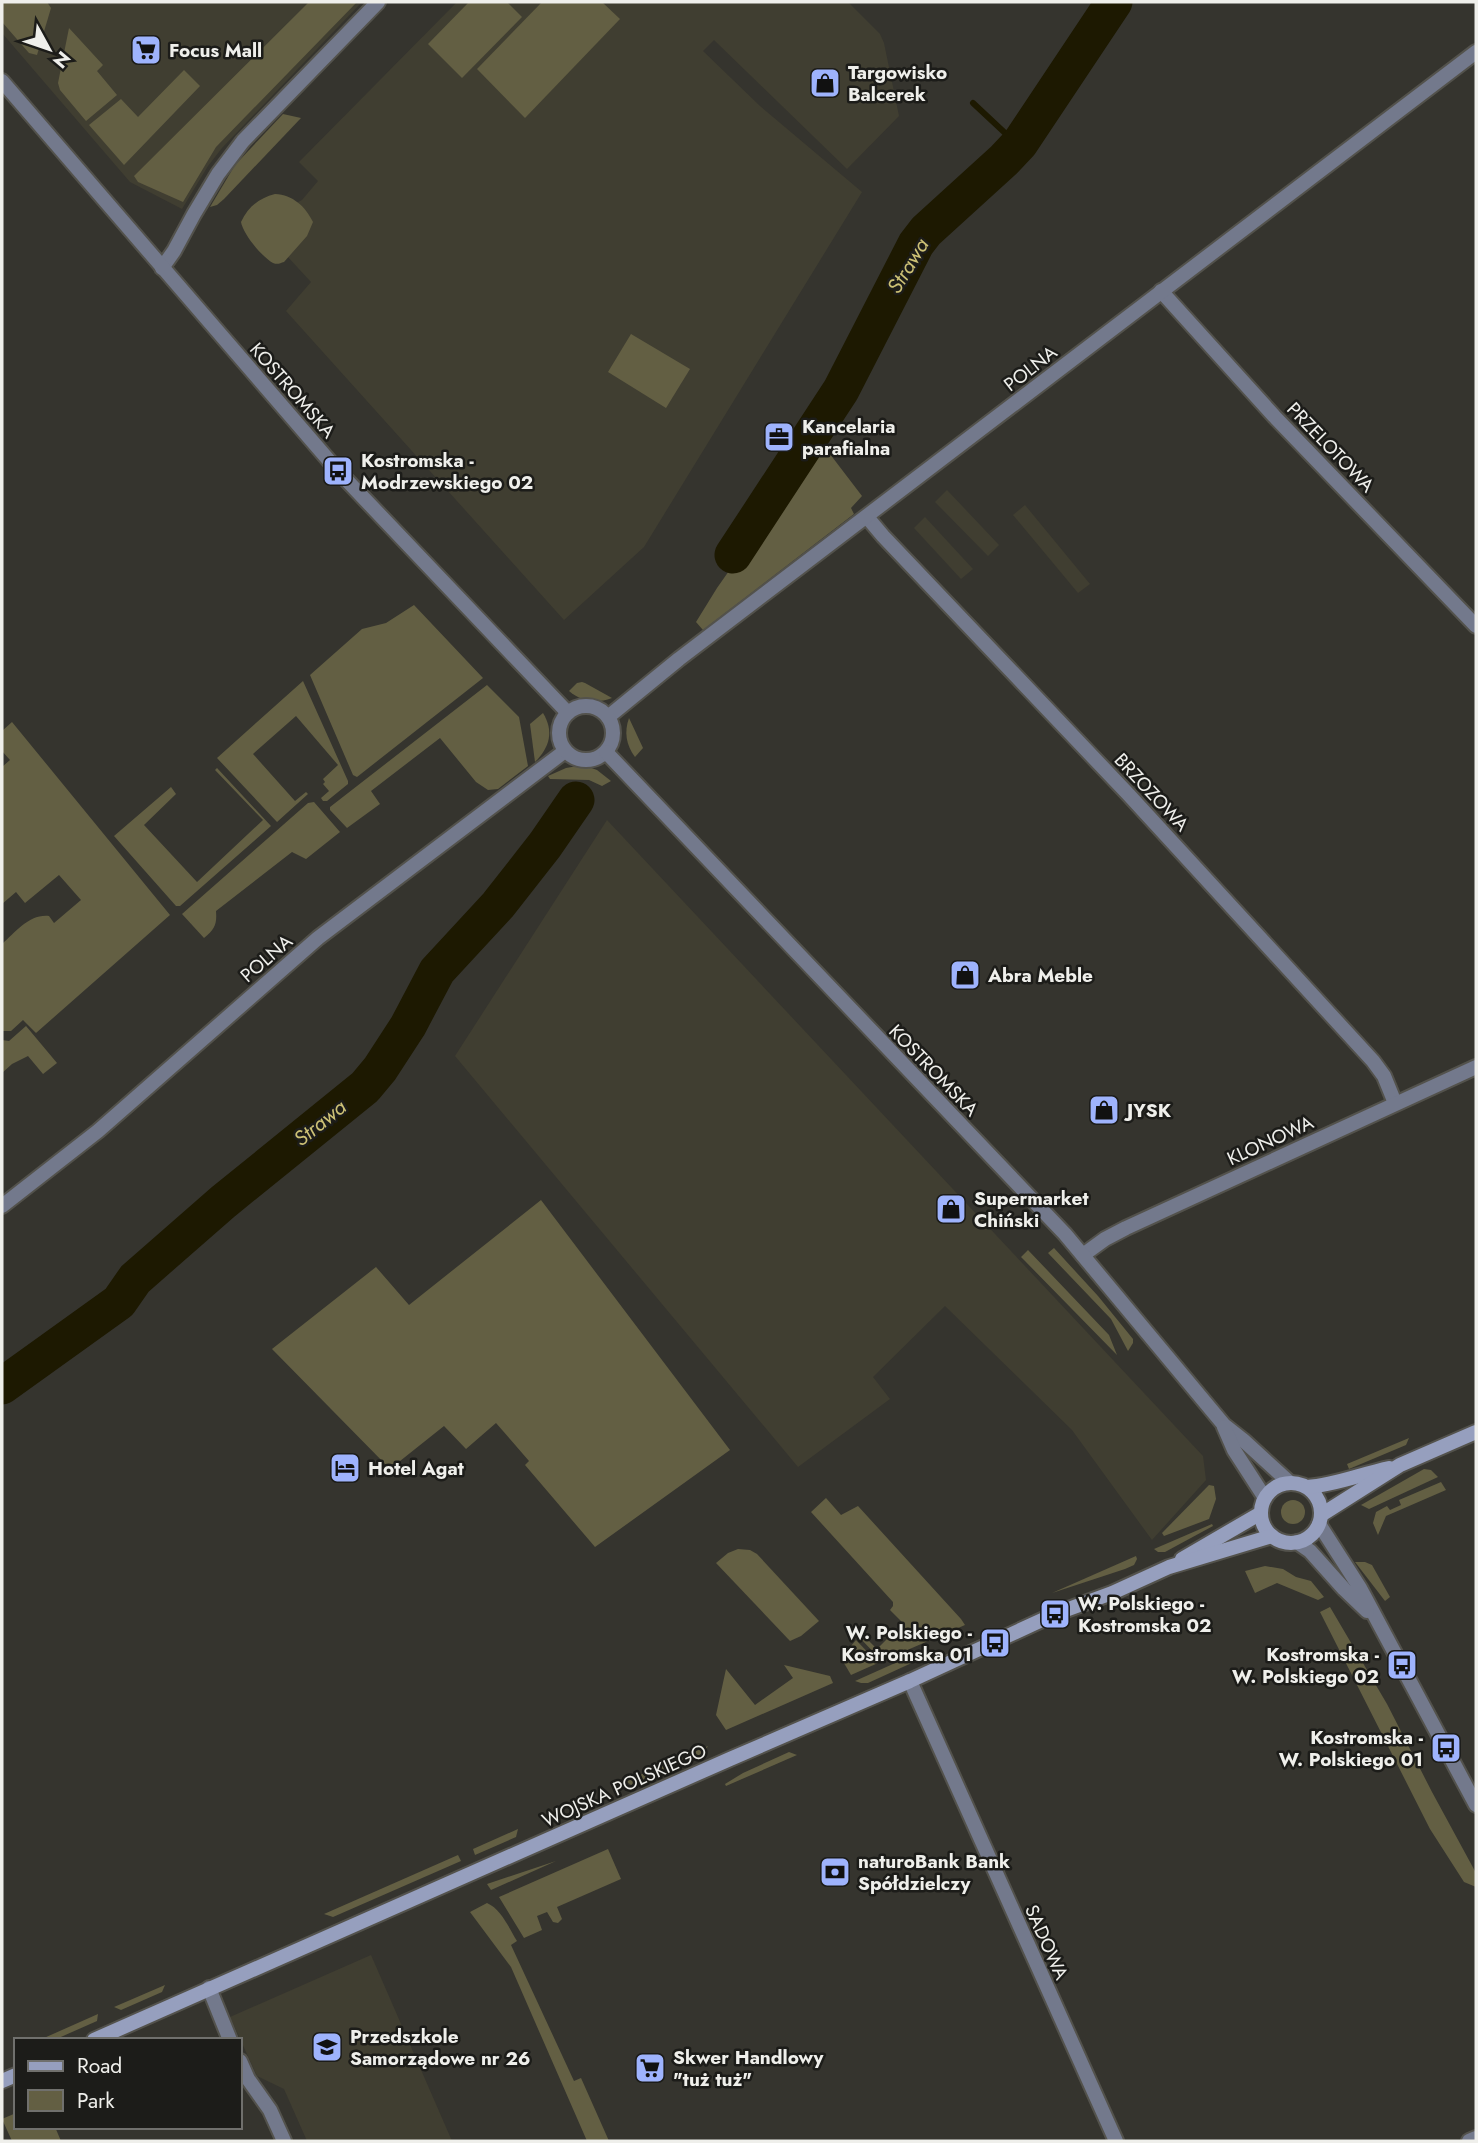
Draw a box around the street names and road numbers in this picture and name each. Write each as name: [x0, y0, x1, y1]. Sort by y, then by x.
street label: KOSTROMSKA: [243, 337, 342, 444]
street label: POLNA: [998, 339, 1063, 398]
street label: PRZELOTOWA: [1281, 396, 1381, 499]
street label: BRZOZOWA: [1108, 747, 1195, 838]
street label: POLNA: [234, 928, 299, 989]
street label: KOSTROMSKA: [883, 1018, 985, 1123]
street label: KLONOWA: [1223, 1109, 1318, 1172]
street label: WOJSKA POLSKIEGO: [538, 1737, 711, 1834]
street label: SADOWA: [1018, 1900, 1075, 1985]

